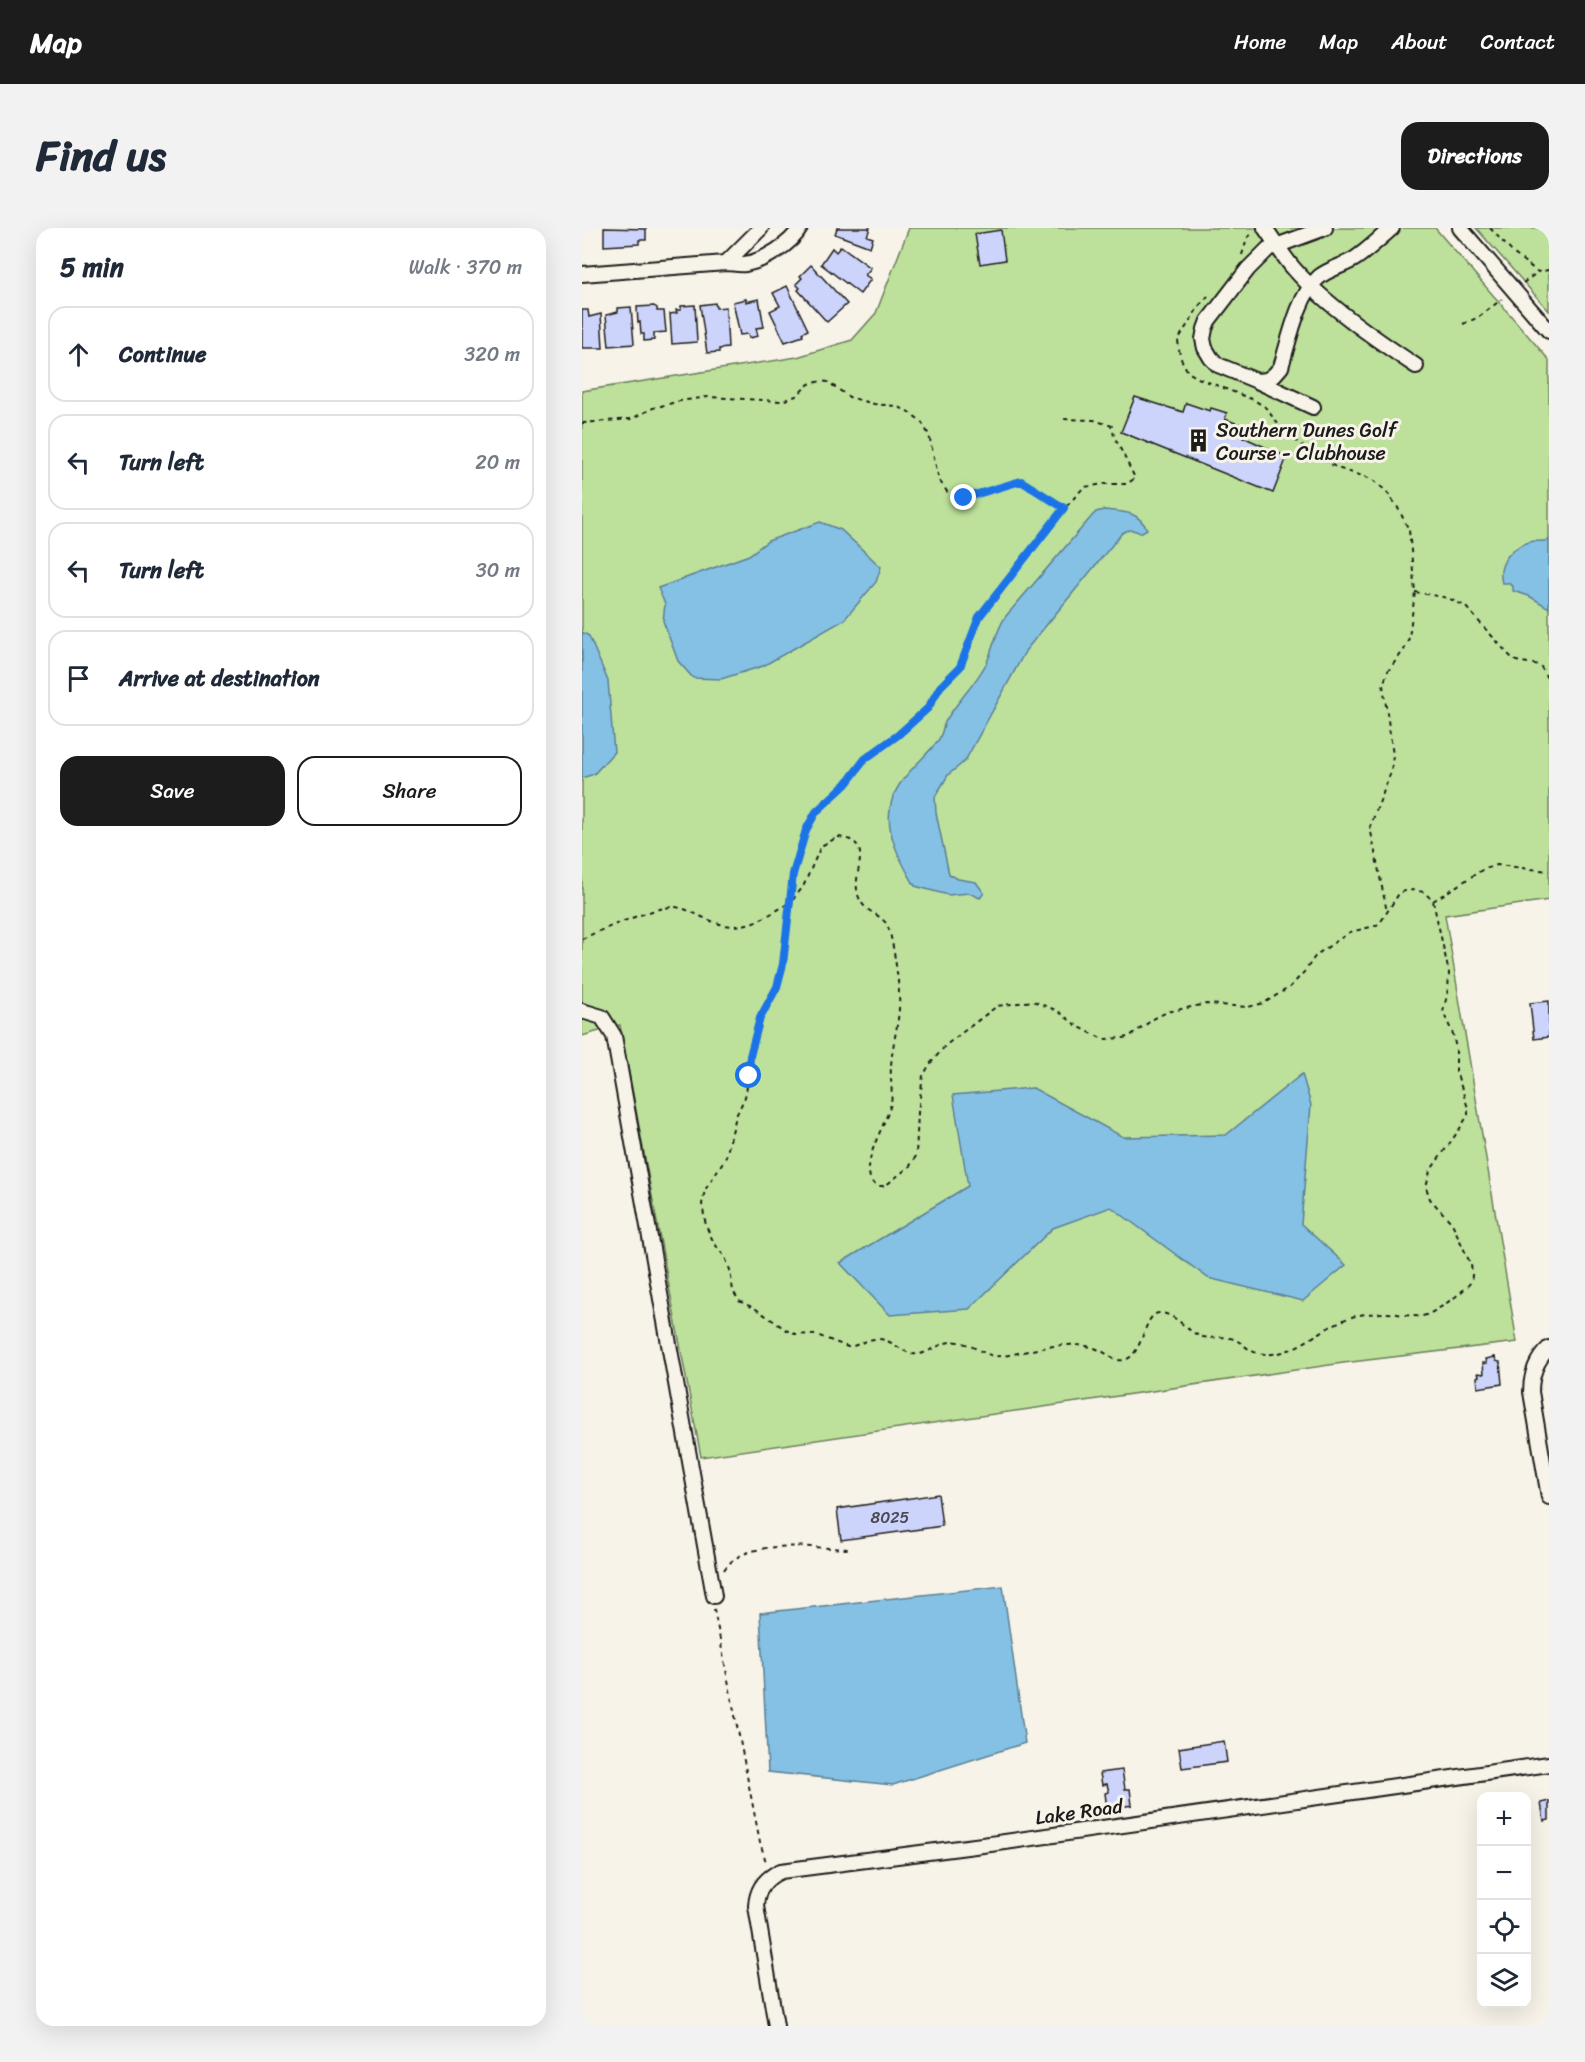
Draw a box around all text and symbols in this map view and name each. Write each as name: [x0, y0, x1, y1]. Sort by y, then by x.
text: Map: [30, 18, 82, 67]
text: Home: [1234, 23, 1286, 61]
text: Map: [1319, 23, 1358, 61]
text: About: [1391, 23, 1448, 61]
text: Contact: [1481, 23, 1555, 61]
text: Find us: [36, 119, 166, 193]
button: Directions: [1401, 122, 1549, 190]
text: 5 min: [60, 244, 124, 290]
text: Walk · 370 m: [409, 250, 522, 285]
text: Continue: [119, 335, 207, 374]
text: 320 m: [464, 337, 520, 372]
icon: ahead: [62, 338, 95, 371]
place label: Southern Dunes Golf Course - Clubhouse: [1216, 413, 1399, 471]
building icon: Southern Dunes Golf Course - Clubhouse: [1185, 428, 1211, 454]
text: Turn left: [119, 443, 204, 482]
text: 20 m: [475, 445, 520, 480]
icon: left: [62, 446, 95, 479]
route end: [950, 484, 976, 510]
text: Turn left: [119, 551, 204, 590]
text: 30 m: [476, 553, 520, 588]
icon: left: [62, 554, 95, 587]
text: Arrive at destination: [119, 659, 320, 698]
icon: arrive: [62, 662, 95, 695]
button: Save: [60, 756, 285, 826]
button: Share: [297, 756, 522, 826]
route start: [735, 1062, 761, 1088]
house number: 8025: [871, 1503, 910, 1532]
street label: Lake Road: [1033, 1788, 1126, 1835]
map controls: [1477, 1792, 1531, 2008]
button: +: [1477, 1792, 1531, 1846]
button: −: [1477, 1846, 1531, 1900]
button: locate: [1477, 1900, 1531, 1954]
button: layers: [1477, 1954, 1531, 2008]

